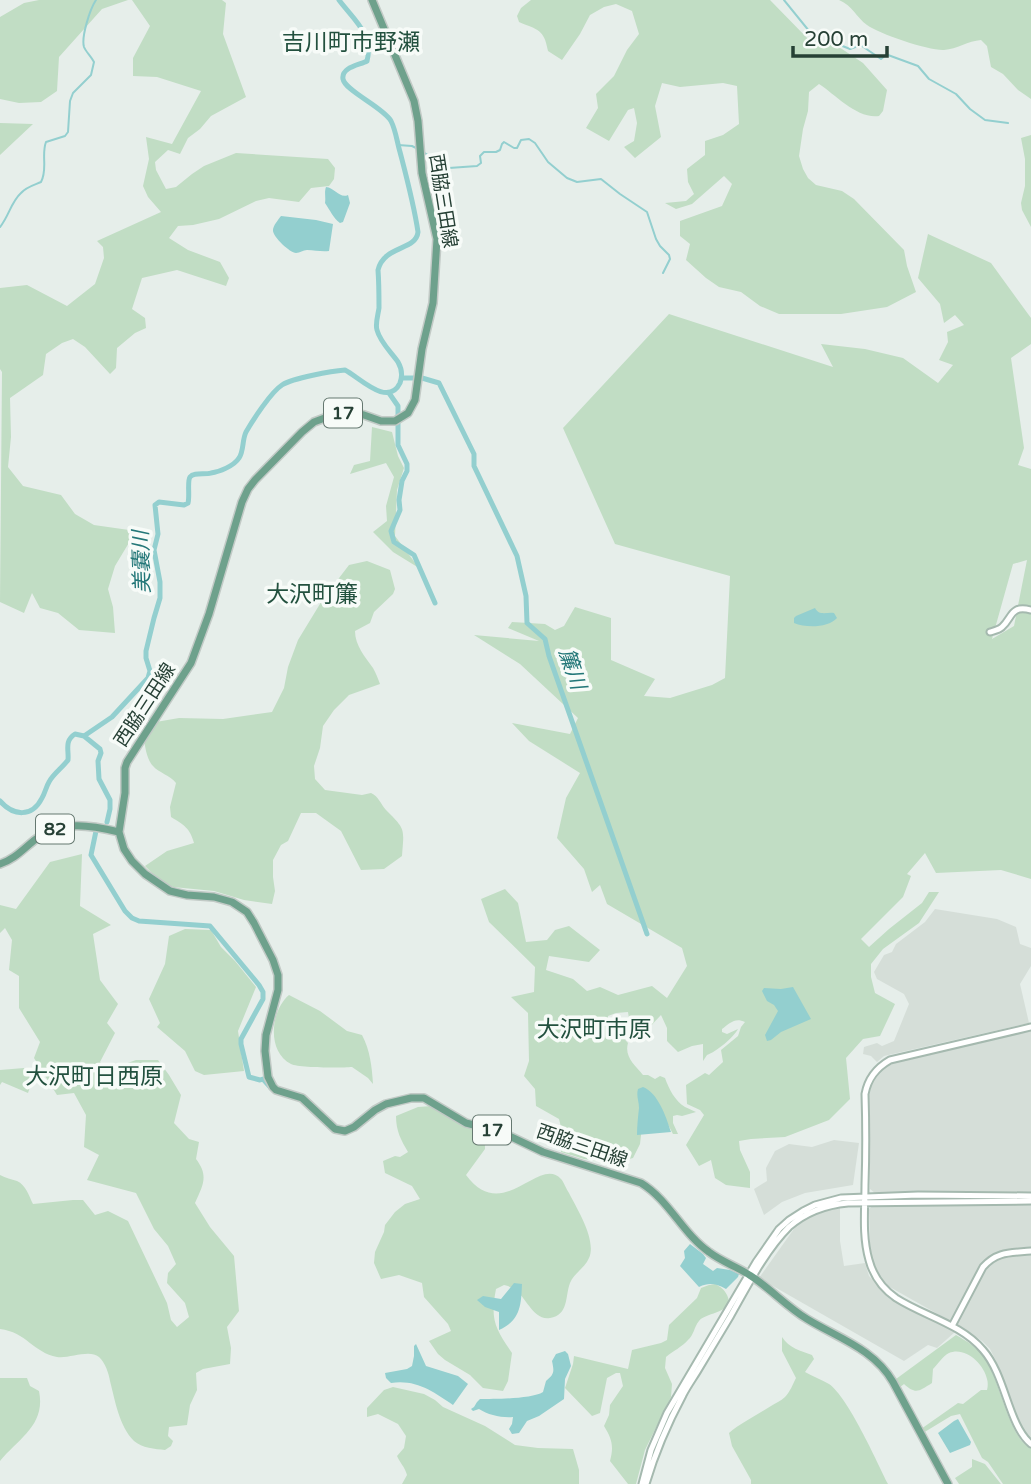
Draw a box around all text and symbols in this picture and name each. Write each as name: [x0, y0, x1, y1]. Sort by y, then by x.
scale bar: [793, 14, 888, 58]
text: 200 m: [804, 27, 868, 52]
district label: 吉川町市野瀬: [282, 29, 420, 57]
street label: 西脇三田線: [425, 152, 461, 250]
road number: 17: [324, 398, 362, 428]
water label: 美嚢川: [128, 528, 156, 594]
district label: 大沢町簾: [266, 581, 358, 609]
water label: 簾川: [553, 645, 591, 695]
street label: 西脇三田線: [110, 659, 180, 751]
road number: 82: [36, 814, 74, 844]
district label: 大沢町市原: [537, 1016, 652, 1044]
district label: 大沢町日西原: [25, 1063, 163, 1091]
road number: 17: [473, 1115, 511, 1144]
street label: 西脇三田線: [533, 1120, 631, 1172]

